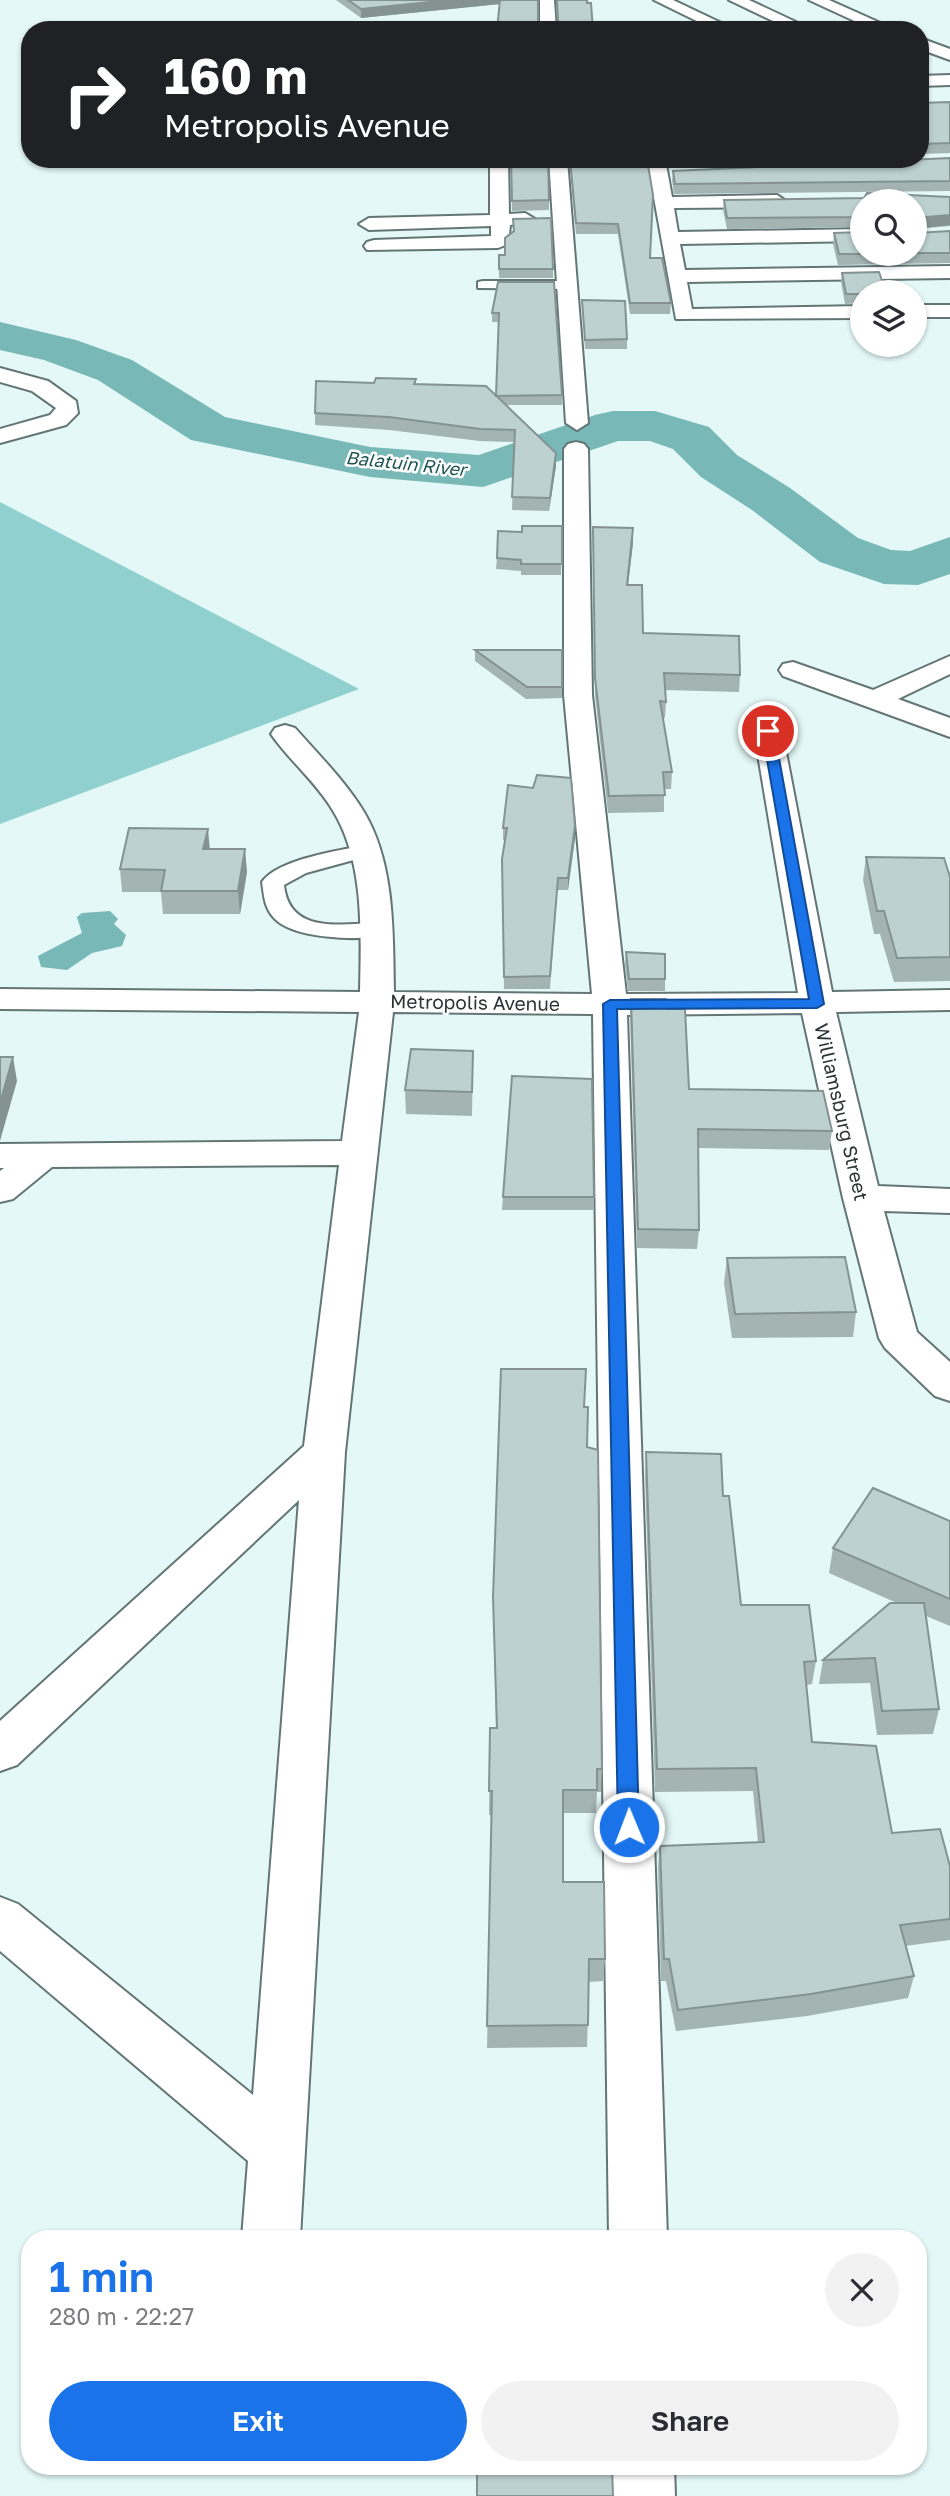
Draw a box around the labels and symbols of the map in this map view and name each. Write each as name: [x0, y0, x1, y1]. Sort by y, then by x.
water label: Balatuin River: [345, 446, 470, 481]
pin: [738, 701, 798, 761]
street label: Metropolis Avenue: [390, 989, 560, 1015]
street label: Williamsburg Street: [810, 1021, 874, 1203]
position arrow: [592, 1790, 666, 1864]

